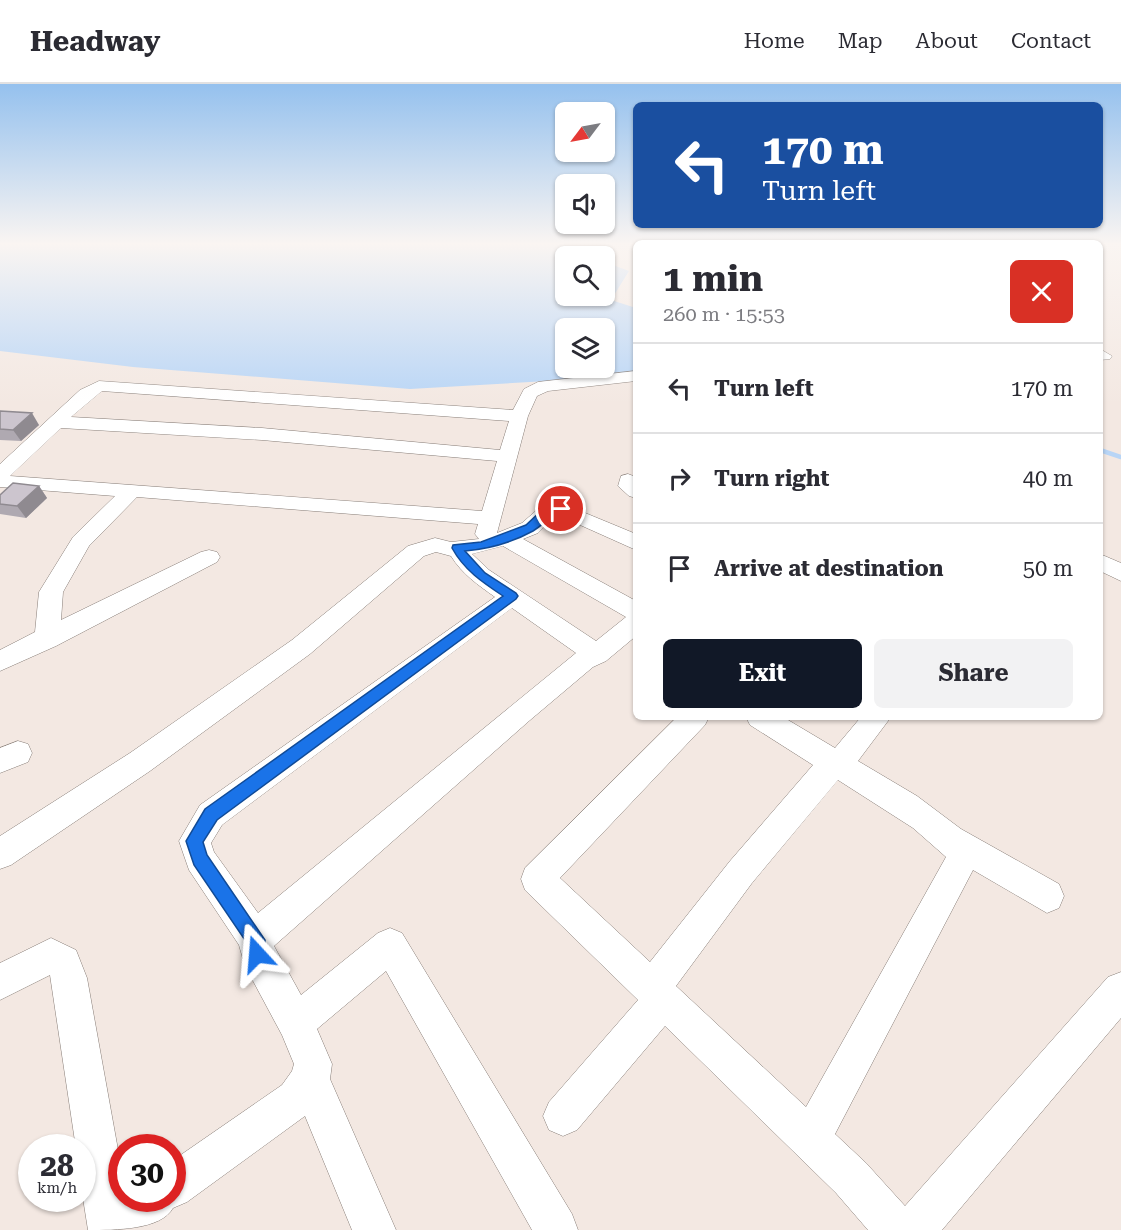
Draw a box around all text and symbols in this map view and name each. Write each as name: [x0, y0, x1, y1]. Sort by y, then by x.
text: Headway: [30, 25, 160, 58]
text: Home: [744, 29, 805, 53]
text: Map: [838, 29, 883, 53]
text: About: [916, 29, 978, 53]
text: Contact: [1011, 29, 1091, 53]
north arrow: [555, 102, 615, 162]
map controls: [555, 102, 615, 378]
text: 170 m: [762, 125, 884, 174]
icon: left: [663, 126, 741, 204]
button: sound: [555, 174, 615, 234]
text: Turn left: [762, 175, 876, 207]
button: search: [555, 246, 615, 306]
text: 1 min: [663, 258, 763, 300]
button: close: [1010, 260, 1073, 323]
text: 260 m · 15:53: [663, 302, 785, 326]
button: layers: [555, 318, 615, 378]
icon: left: [663, 372, 696, 405]
text: Turn left: [714, 376, 814, 401]
text: 170 m: [1010, 376, 1073, 401]
icon: right: [663, 462, 696, 495]
text: Turn right: [714, 466, 829, 491]
text: 40 m: [1023, 466, 1073, 491]
pin: [535, 483, 586, 534]
icon: arrive: [544, 492, 577, 525]
icon: arrive: [663, 552, 696, 585]
text: Arrive at destination: [714, 556, 943, 581]
text: 50 m: [1023, 556, 1073, 581]
button: Exit: [663, 639, 862, 708]
button: Share: [874, 639, 1073, 708]
position arrow: [225, 922, 289, 986]
speed limit sign: 30: [108, 1134, 186, 1212]
text: 28: [40, 1148, 74, 1183]
text: km/h: [37, 1179, 77, 1197]

